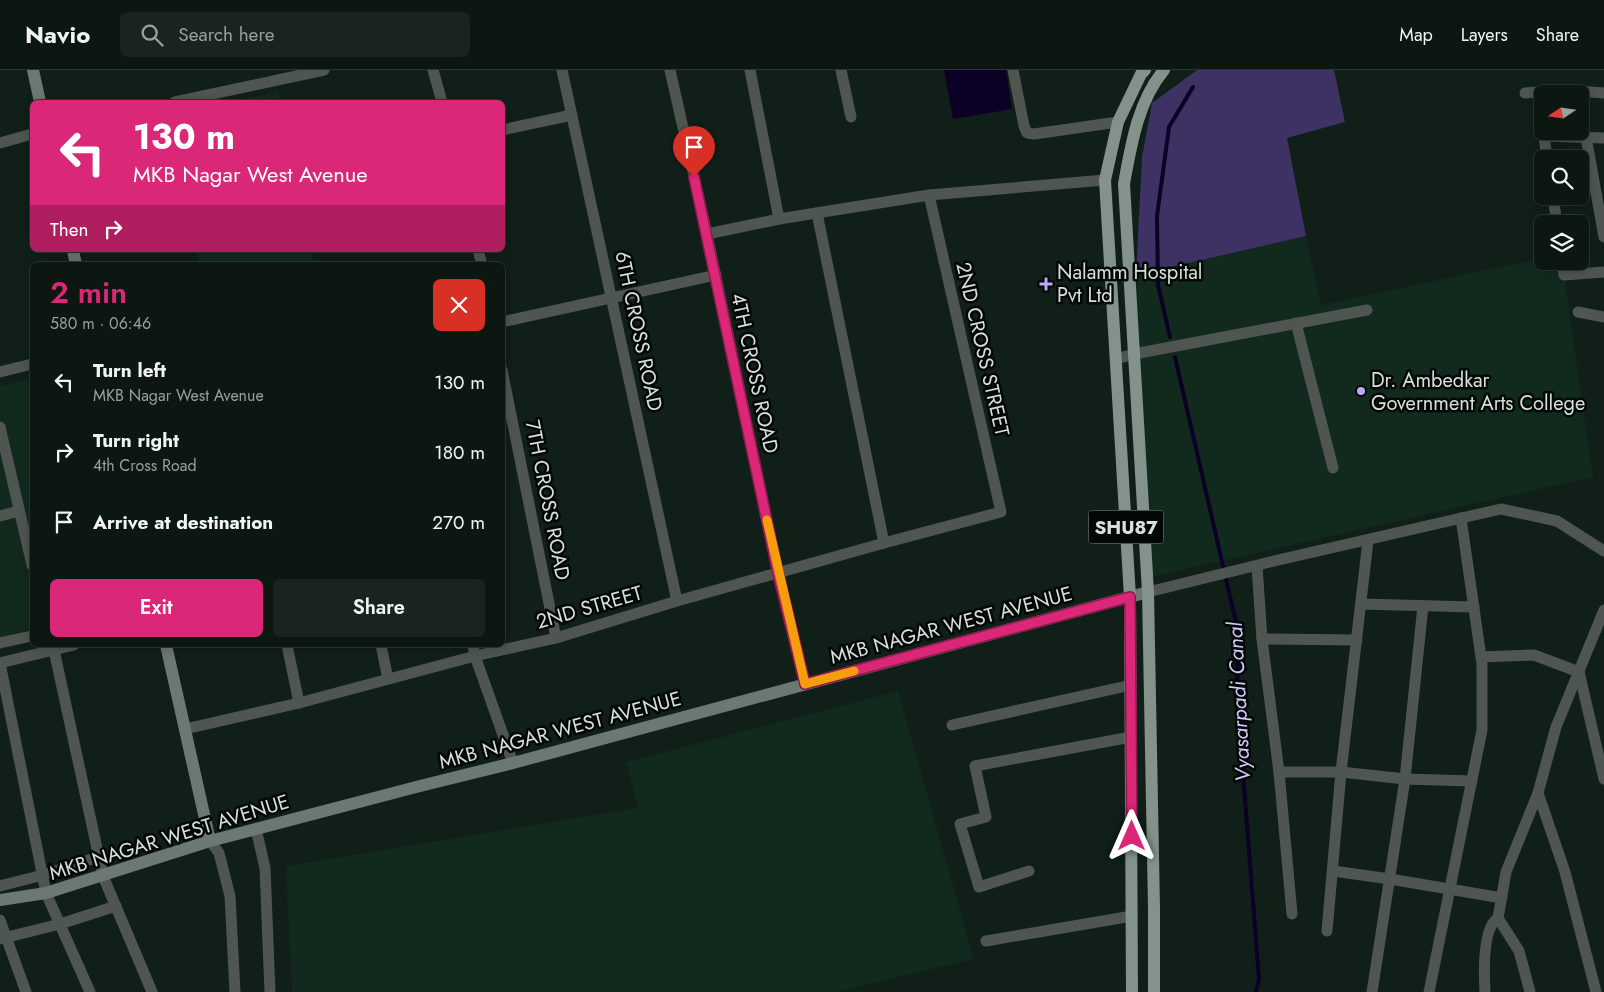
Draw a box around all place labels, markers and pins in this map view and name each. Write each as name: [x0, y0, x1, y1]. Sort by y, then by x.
pin: [673, 126, 715, 177]
place label: Nalamm Hospital Pvt Ltd: [1057, 258, 1202, 310]
marker: Nalamm Hospital Pvt Ltd: [1039, 277, 1053, 291]
place label: Dr. Ambedkar Government Arts College: [1371, 366, 1585, 418]
marker: Dr. Ambedkar Government Arts College: [1355, 385, 1367, 397]

